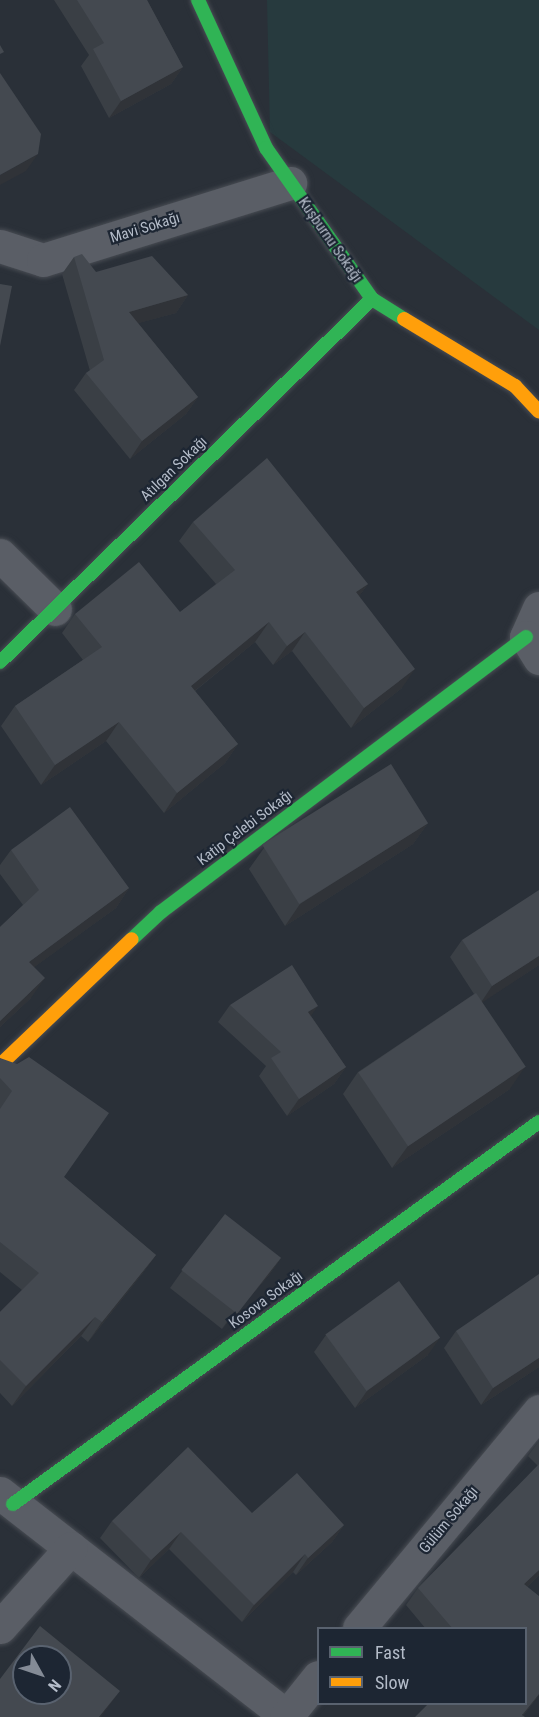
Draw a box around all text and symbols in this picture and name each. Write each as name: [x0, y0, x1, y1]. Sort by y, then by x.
street label: Kuşburnu Sokağı: [294, 194, 366, 286]
street label: Mavi Sokağı: [108, 209, 182, 247]
street label: Atılgan Sokağı: [137, 433, 211, 505]
street label: Katip Çelebi Sokağı: [194, 786, 296, 870]
street label: Kosova Sokağı: [226, 1267, 306, 1333]
street label: Gülüm Sokağı: [416, 1483, 482, 1557]
legend: [317, 1627, 527, 1705]
text: Fast: [375, 1642, 406, 1663]
north arrow: [12, 1645, 72, 1705]
text: Slow: [375, 1672, 409, 1693]
text: N: [44, 1676, 65, 1695]

